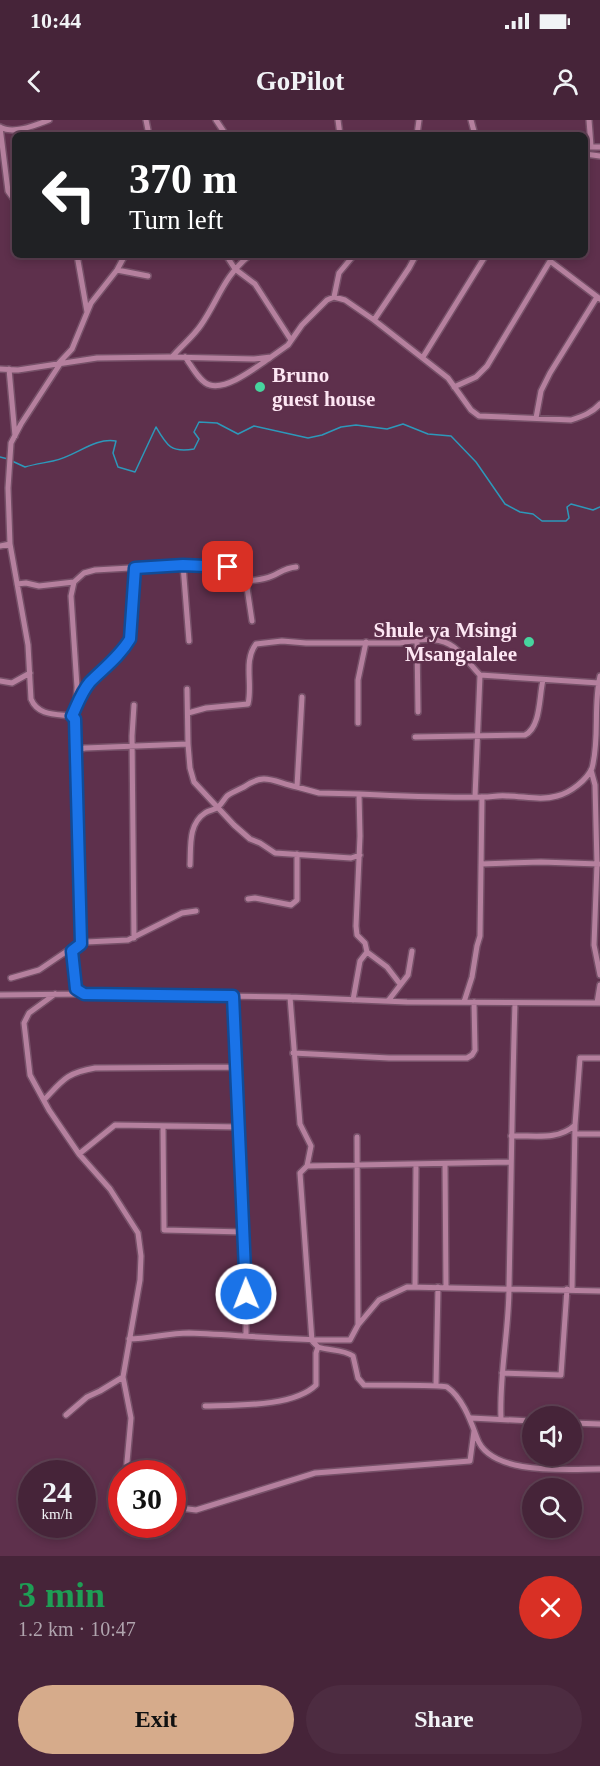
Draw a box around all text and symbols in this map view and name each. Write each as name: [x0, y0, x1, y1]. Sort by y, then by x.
text: 10:44: [30, 8, 81, 33]
icon: back: [18, 65, 51, 98]
icon: person: [549, 65, 582, 98]
text: GoPilot: [256, 66, 344, 96]
icon: left: [30, 156, 108, 234]
text: 370 m: [129, 156, 238, 202]
text: Turn left: [129, 205, 223, 235]
place label: Bruno guest house: [272, 363, 375, 411]
marker: Bruno guest house: [253, 380, 267, 394]
pin: [202, 541, 253, 592]
icon: arrive: [211, 550, 244, 583]
place label: Shule ya Msingi Msangalalee: [373, 618, 517, 666]
marker: Shule ya Msingi Msangalalee: [522, 635, 536, 649]
position arrow: [214, 1262, 278, 1326]
map controls: [522, 1406, 582, 1538]
button: sound: [522, 1406, 582, 1466]
speed limit sign: 30: [108, 1460, 186, 1538]
text: 24: [42, 1475, 72, 1508]
button: search: [522, 1478, 582, 1538]
text: km/h: [42, 1506, 72, 1522]
text: 3 min: [18, 1575, 105, 1615]
button: close: [519, 1576, 582, 1639]
text: 1.2 km · 10:47: [18, 1618, 136, 1640]
button: Exit: [18, 1685, 294, 1754]
button: Share: [306, 1685, 582, 1754]

